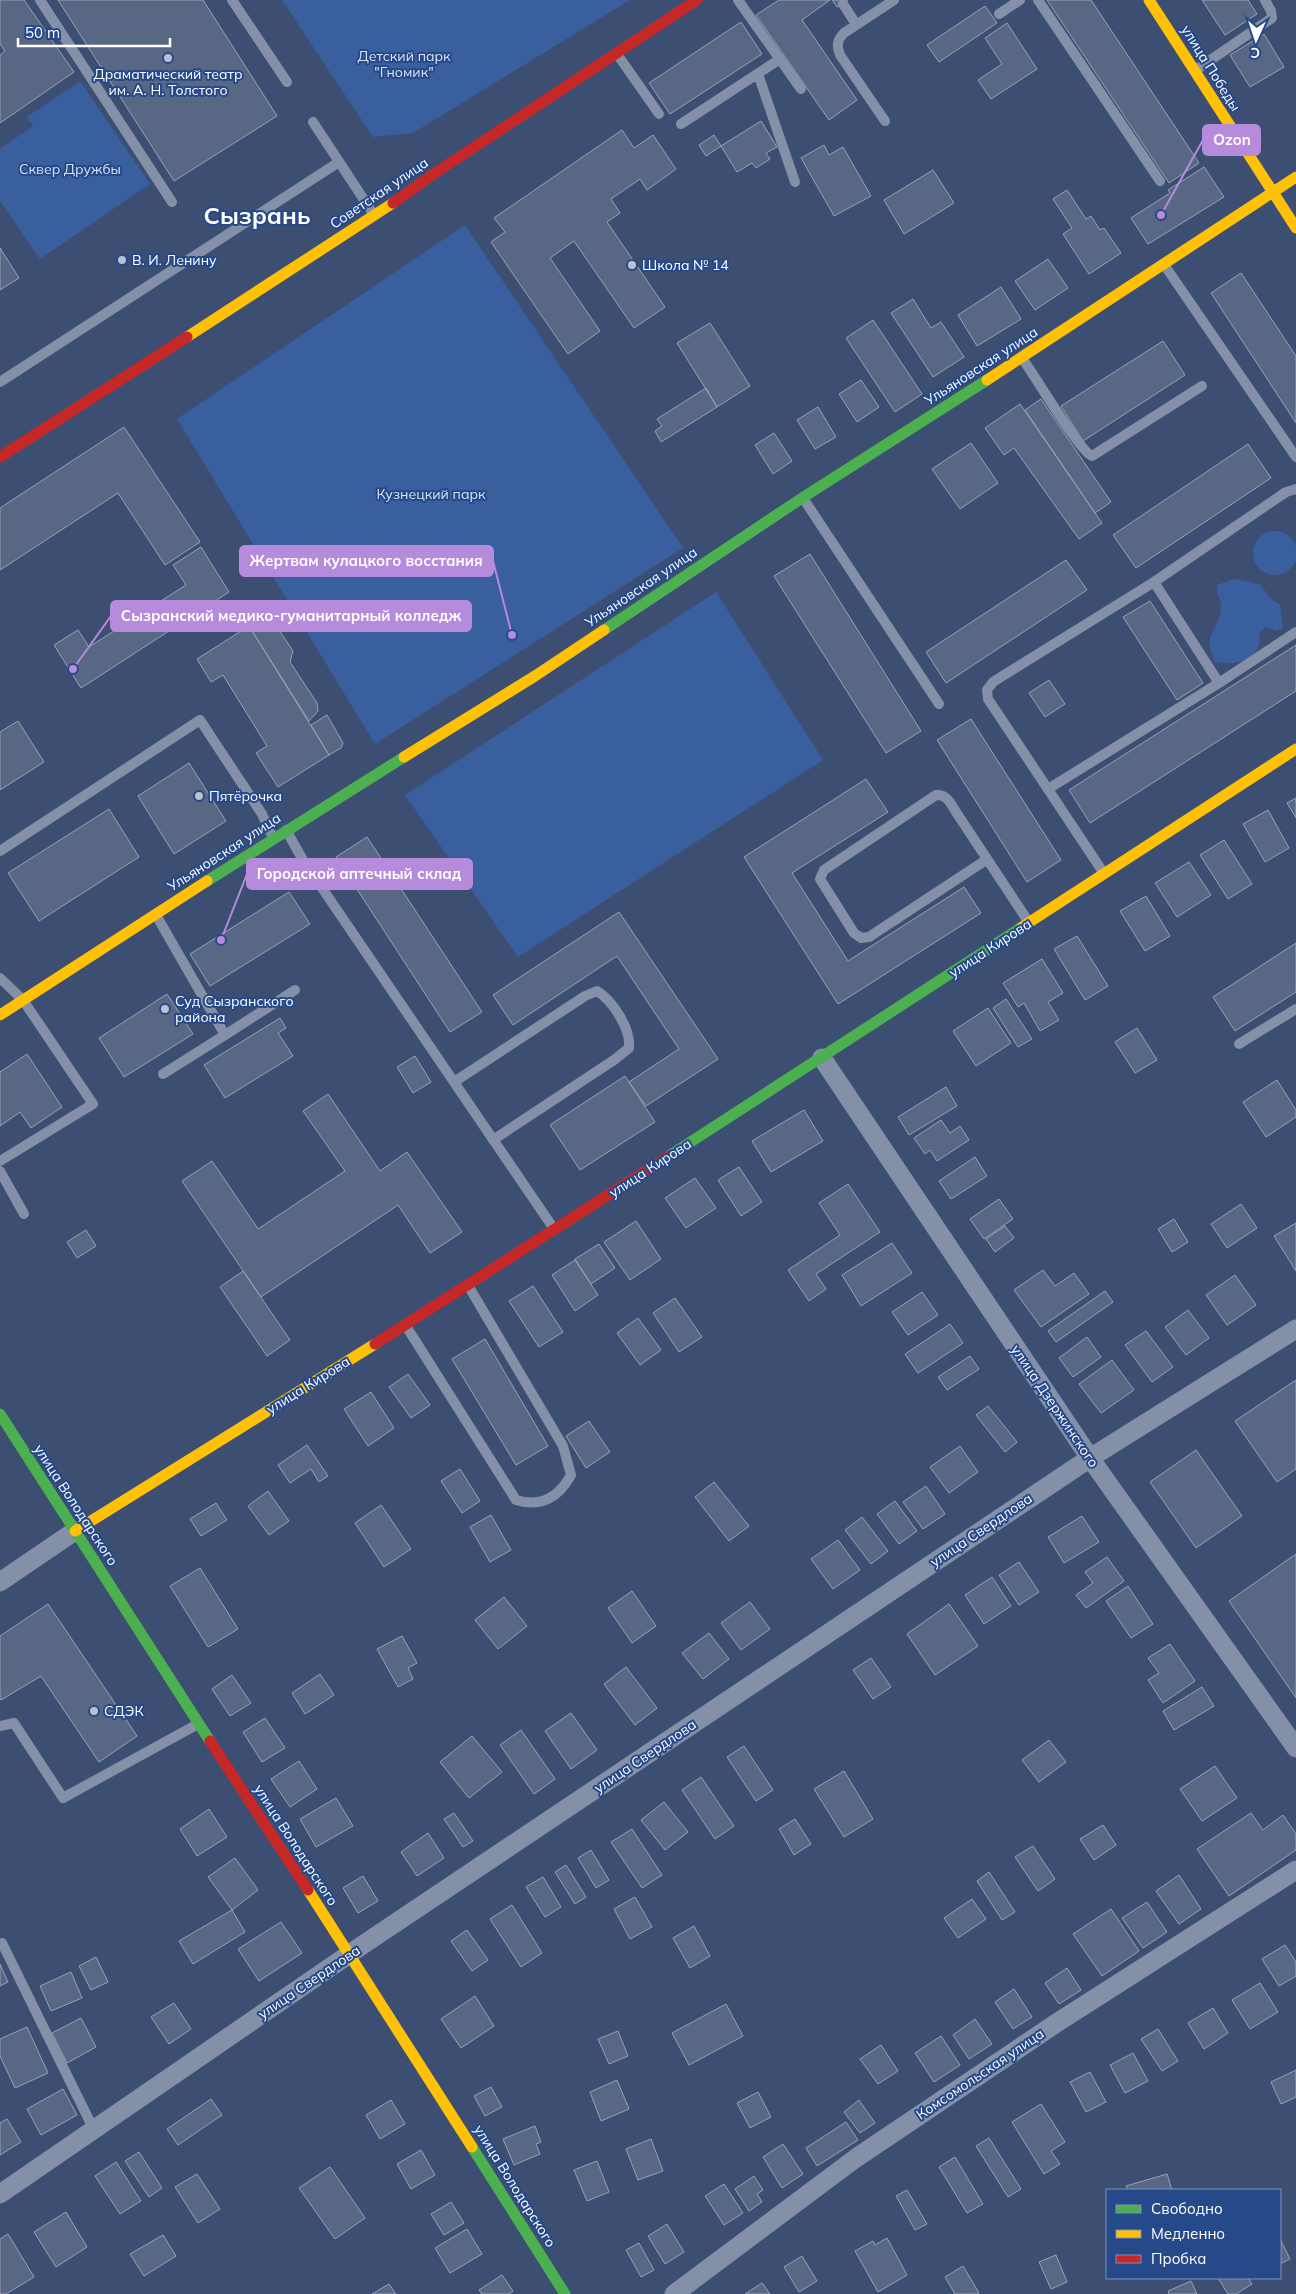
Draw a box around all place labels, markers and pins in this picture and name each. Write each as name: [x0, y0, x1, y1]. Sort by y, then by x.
marker: Драматический театр им. А. Н. Толстого: [162, 52, 174, 64]
place label: Драматический театр им. А. Н. Толстого: [93, 65, 243, 99]
callout: Ozon: [1203, 125, 1260, 155]
place label: В. И. Ленину: [132, 251, 217, 269]
marker: В. И. Ленину: [116, 254, 128, 266]
place label: Школа № 14: [642, 256, 729, 274]
marker: Школа № 14: [626, 259, 638, 271]
callout: Жертвам кулацкого восстания: [240, 546, 493, 576]
callout: Сызранский медико-гуманитарный колледж: [111, 601, 471, 631]
place label: Пятёрочка: [209, 787, 282, 805]
marker: Пятёрочка: [193, 790, 205, 802]
callout: Городской аптечный склад: [247, 859, 472, 889]
place label: Суд Сызранского района: [175, 992, 294, 1026]
marker: Суд Сызранского района: [159, 1003, 171, 1015]
place label: СДЭК: [104, 1702, 144, 1720]
marker: СДЭК: [88, 1705, 100, 1717]

